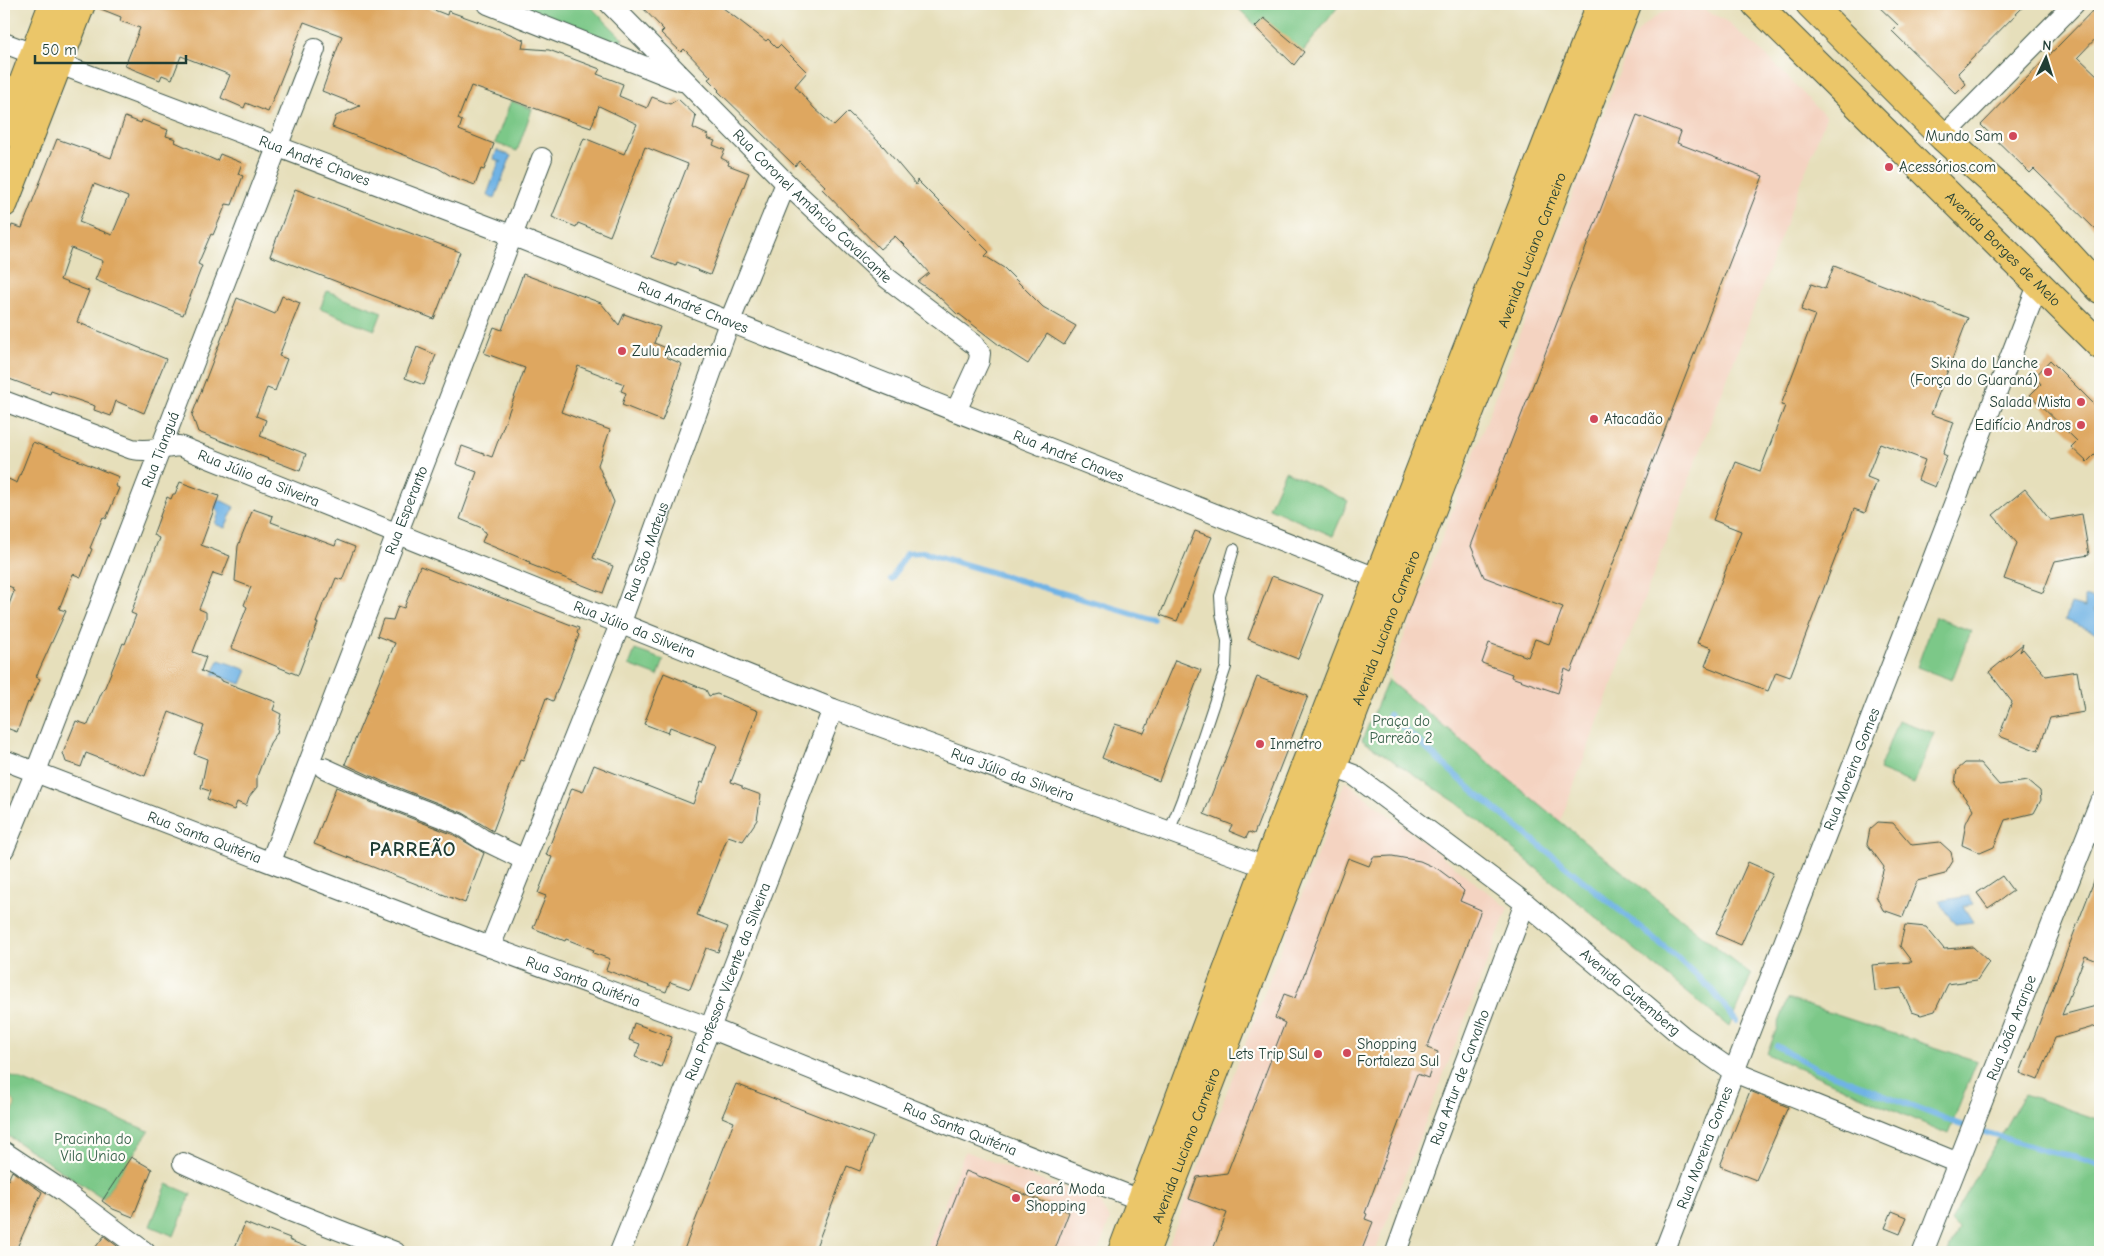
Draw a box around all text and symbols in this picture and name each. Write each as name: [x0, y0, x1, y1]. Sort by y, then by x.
scale bar: [35, 32, 186, 64]
north arrow: [2022, 32, 2072, 82]
text: N: [2042, 37, 2052, 54]
text: 50 m: [42, 41, 77, 59]
street label: Rua Coronel Amâncio Cavalcante: [729, 125, 896, 287]
place label: Mundo Sam: [1925, 127, 2003, 145]
marker: Mundo Sam: [2007, 130, 2019, 142]
street label: Rua André Chaves: [257, 131, 372, 190]
place label: Acessórios.com: [1899, 158, 1996, 176]
marker: Acessórios.com: [1883, 161, 1895, 173]
street label: Avenida Luciano Carneiro: [1494, 170, 1570, 330]
street label: Avenida Borges de Melo: [1941, 188, 2065, 310]
street label: Rua André Chaves: [635, 277, 751, 337]
place label: Zulu Academia: [632, 342, 727, 360]
marker: Zulu Academia: [616, 345, 628, 357]
place label: Skina do Lanche (Força do Guaraná): [1910, 354, 2038, 389]
marker: Skina do Lanche (Força do Guaraná): [2042, 366, 2054, 378]
place label: Salada Mista: [1989, 393, 2071, 411]
marker: Salada Mista: [2075, 396, 2087, 408]
street label: Rua Tianguá: [137, 409, 183, 490]
place label: Atacadão: [1604, 410, 1663, 428]
marker: Atacadão: [1588, 413, 1600, 425]
place label: Edifício Andros: [1975, 416, 2071, 434]
marker: Edifício Andros: [2075, 419, 2087, 431]
street label: Rua André Chaves: [1011, 426, 1126, 486]
street label: Rua Júlio da Silveira: [195, 446, 322, 511]
street label: Rua Esperanto: [381, 463, 432, 557]
street label: Rua São Mateus: [620, 500, 672, 604]
street label: Avenida Luciano Carneiro: [1348, 548, 1424, 708]
street label: Rua Júlio da Silveira: [571, 597, 698, 662]
street label: Rua Moreira Gomes: [1820, 705, 1883, 833]
park label: Praça do Parreão 2: [1369, 712, 1433, 747]
place label: Inmetro: [1270, 735, 1322, 753]
marker: Inmetro: [1254, 738, 1266, 750]
street label: Rua Júlio da Silveira: [949, 744, 1076, 805]
street label: Rua Santa Quitéria: [145, 807, 264, 867]
district label: PARREÃO: [370, 838, 456, 861]
street label: Rua Professor Vicente da Silveira: [681, 880, 774, 1083]
street label: Avenida Gutemberg: [1576, 945, 1684, 1040]
street label: Rua Santa Quitéria: [523, 952, 643, 1011]
street label: Rua João Araripe: [1982, 972, 2040, 1083]
street label: Rua Artur de Carvalho: [1426, 1007, 1493, 1147]
place label: Shopping Fortaleza Sul: [1357, 1035, 1439, 1070]
place label: Lets Trip Sul: [1228, 1045, 1308, 1063]
marker: Shopping Fortaleza Sul: [1341, 1047, 1353, 1059]
marker: Lets Trip Sul: [1312, 1048, 1324, 1060]
street label: Avenida Luciano Carneiro: [1148, 1065, 1224, 1226]
street label: Rua Moreira Gomes: [1673, 1084, 1736, 1211]
street label: Rua Santa Quitéria: [901, 1098, 1020, 1160]
park label: Pracinha do Vila Uniao: [54, 1130, 132, 1165]
place label: Ceará Moda Shopping: [1026, 1180, 1105, 1215]
marker: Ceará Moda Shopping: [1010, 1192, 1022, 1204]

